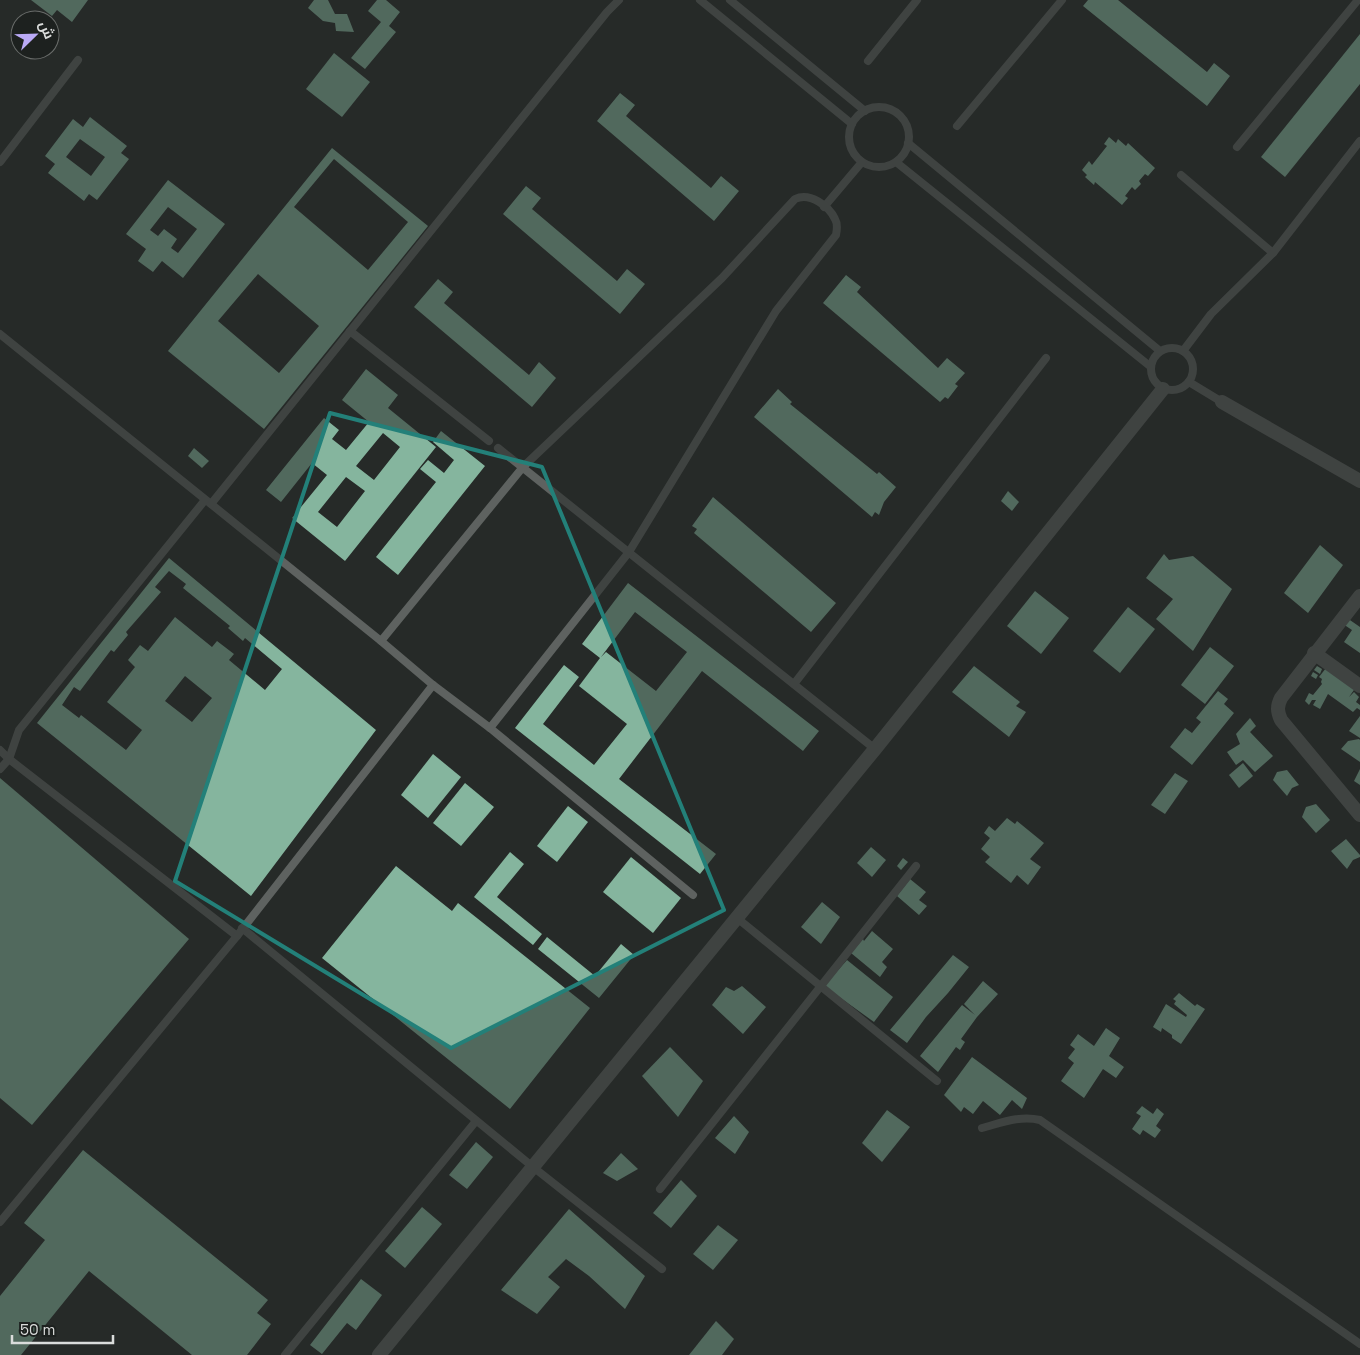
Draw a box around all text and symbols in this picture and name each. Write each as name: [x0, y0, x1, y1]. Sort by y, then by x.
north arrow: [10, 10, 60, 60]
text: ش: [35, 18, 59, 42]
scale bar: [12, 1312, 114, 1344]
text: 50 m: [20, 1320, 55, 1339]

